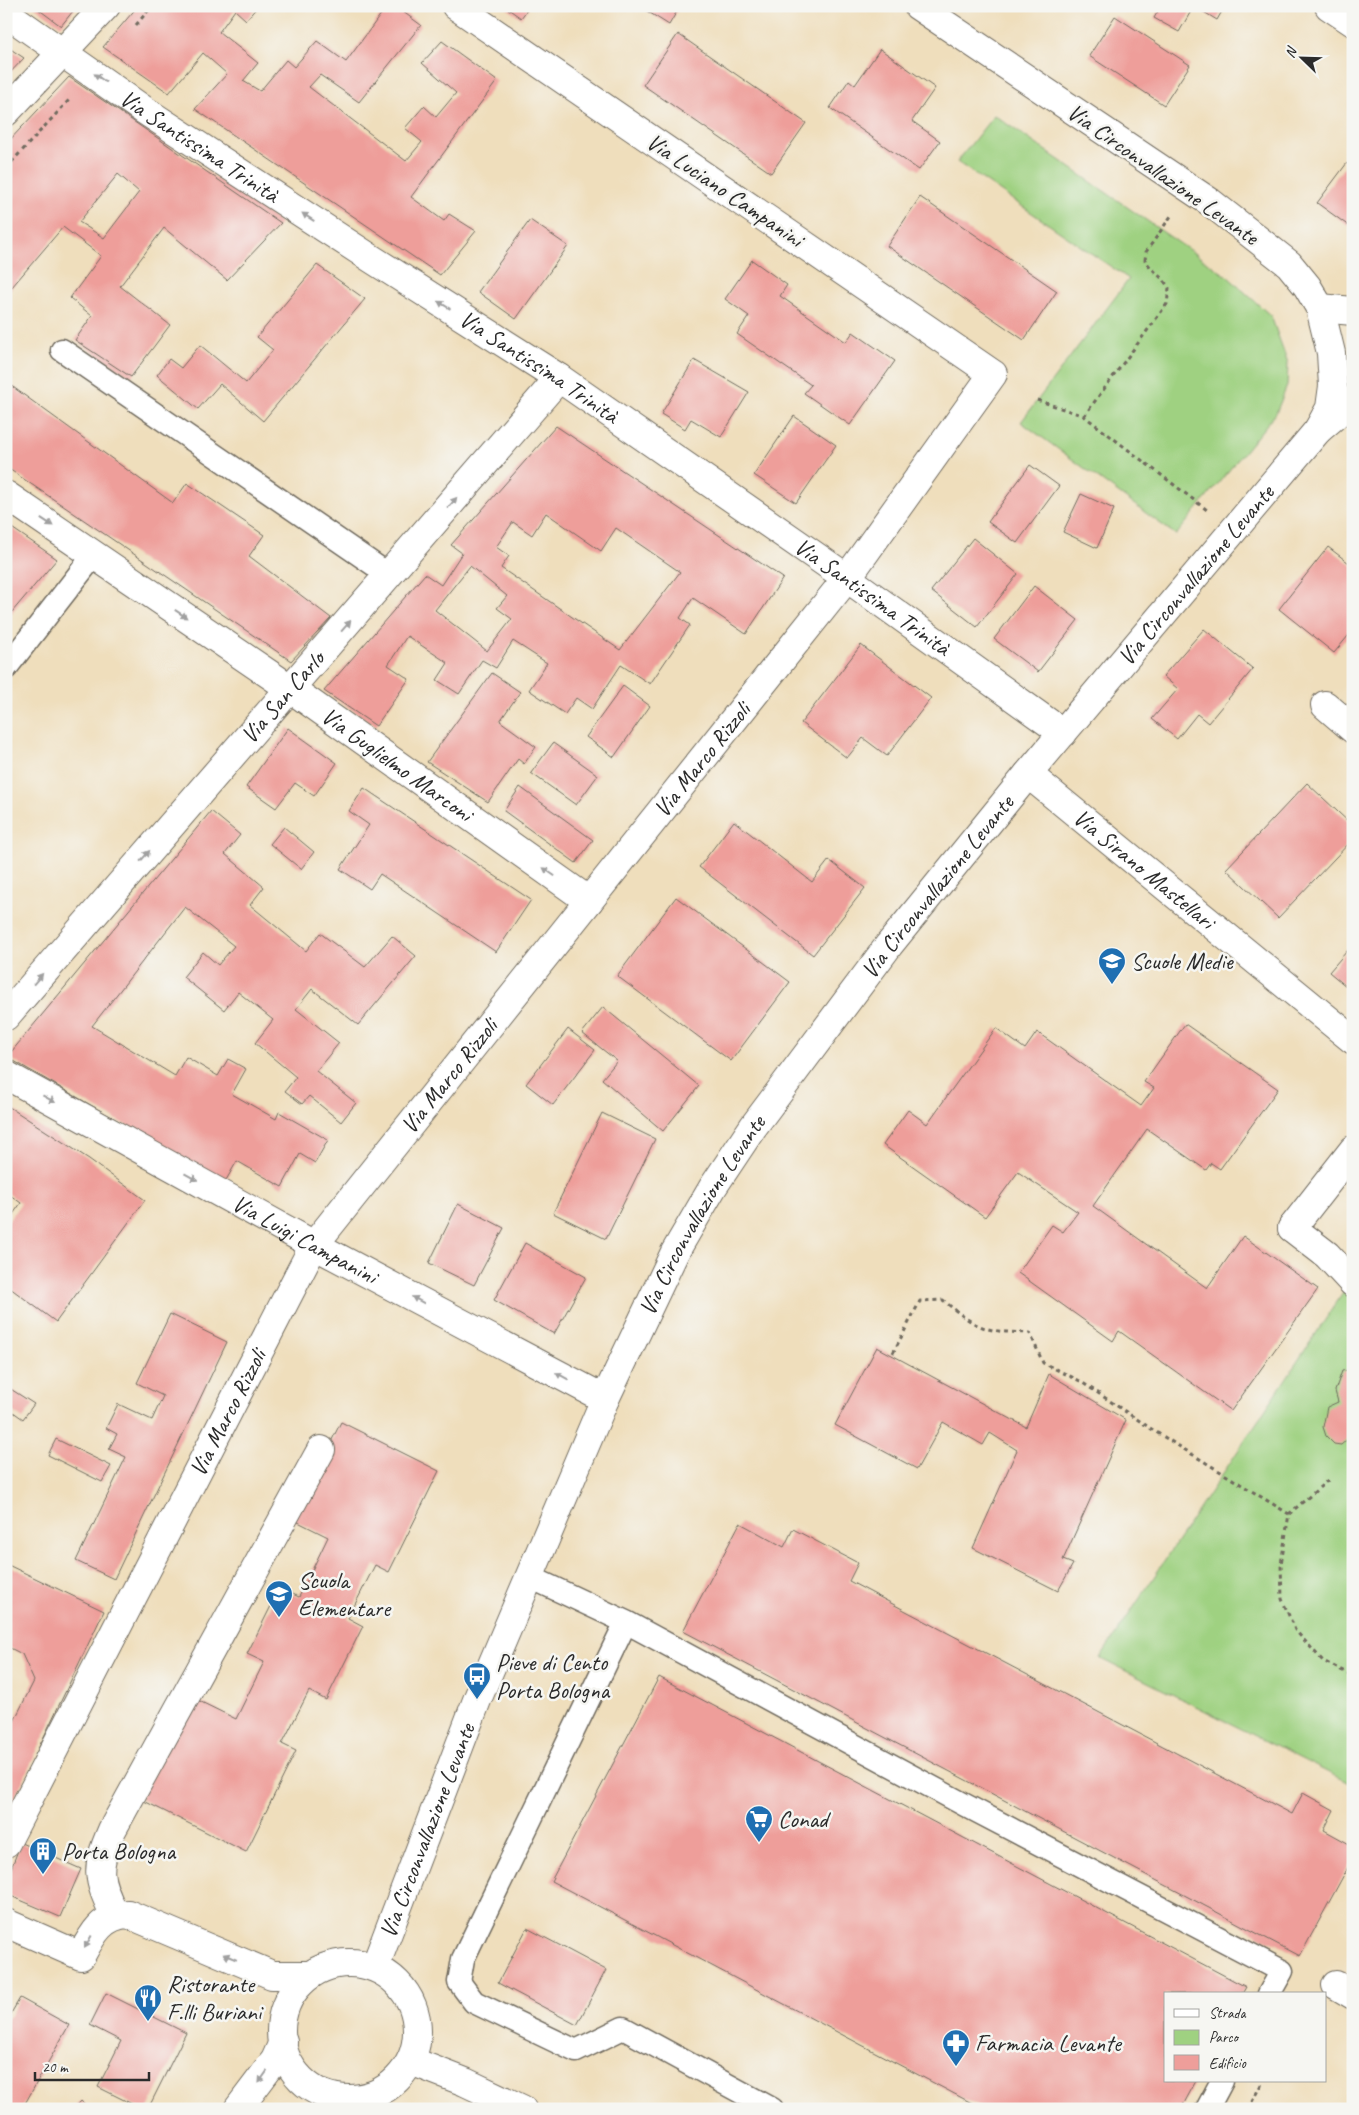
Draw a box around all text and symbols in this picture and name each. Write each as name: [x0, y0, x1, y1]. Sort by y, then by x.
north arrow: [1276, 32, 1326, 82]
text: N: [1281, 44, 1301, 60]
one-way arrow: [93, 73, 106, 83]
street label: Via Santissima Trinità: [114, 83, 286, 210]
street label: Via Circonvallazione Levante: [1061, 97, 1266, 253]
street label: Via Luciano Campanini: [641, 126, 811, 255]
one-way arrow: [301, 212, 314, 221]
one-way arrow: [438, 300, 451, 309]
street label: Via Santissima Trinità: [454, 304, 626, 431]
street label: Via Circonvallazione Levante: [1111, 477, 1282, 671]
one-way arrow: [446, 496, 457, 509]
one-way arrow: [40, 517, 53, 527]
street label: Via Santissima Trinità: [789, 531, 958, 663]
one-way arrow: [174, 609, 187, 619]
one-way arrow: [340, 619, 351, 632]
street label: Via San Carlo: [234, 643, 332, 750]
street label: Via Marco Rizzoli: [647, 694, 758, 823]
street label: Via Guglielmo Marconi: [316, 701, 481, 830]
street label: Via Circonvallazione Levante: [854, 787, 1021, 984]
street label: Via Sirano Mastellari: [1067, 802, 1224, 938]
one-way arrow: [139, 851, 151, 863]
one-way arrow: [542, 867, 556, 877]
school or university icon: Scuole Medie: [1097, 946, 1127, 985]
place label: Scuole Medie: [1131, 946, 1235, 976]
one-way arrow: [33, 972, 44, 985]
street label: Via Marco Rizzoli: [394, 1010, 506, 1140]
one-way arrow: [42, 1095, 56, 1103]
street label: Via Circonvallazione Levante: [632, 1107, 773, 1320]
one-way arrow: [185, 1173, 198, 1182]
street label: Via Luigi Campanini: [227, 1188, 385, 1292]
one-way arrow: [411, 1296, 426, 1304]
street label: Via Marco Rizzoli: [182, 1342, 274, 1481]
one-way arrow: [555, 1372, 569, 1380]
place label: Scuola Elementare: [298, 1565, 392, 1623]
school or university icon: Scuola Elementare: [264, 1579, 294, 1618]
place label: Pieve di Cento Porta Bologna: [496, 1647, 611, 1705]
bus stop icon: Pieve di Cento Porta Bologna: [462, 1661, 492, 1700]
street label: Via Circonvallazione Levante: [373, 1717, 482, 1942]
supermarket icon: Conad: [744, 1804, 774, 1843]
place label: Conad: [778, 1804, 831, 1834]
building icon: Porta Bologna: [28, 1836, 58, 1875]
place label: Porta Bologna: [62, 1836, 177, 1866]
one-way arrow: [84, 1935, 93, 1949]
one-way arrow: [223, 1952, 237, 1960]
place label: Ristorante F.lli Buriani: [167, 1969, 264, 2027]
restaurant icon: Ristorante F.lli Buriani: [133, 1983, 163, 2022]
legend: [1164, 1992, 1326, 2082]
text: Strada: [1209, 2004, 1246, 2023]
pharmacy icon: Farmacia Levante: [941, 2028, 971, 2067]
place label: Farmacia Levante: [975, 2028, 1123, 2058]
text: Parco: [1209, 2028, 1240, 2047]
scale bar: [35, 2050, 149, 2082]
text: Edificio: [1209, 2054, 1247, 2073]
text: 20 m: [42, 2058, 69, 2077]
one-way arrow: [258, 2070, 268, 2084]

